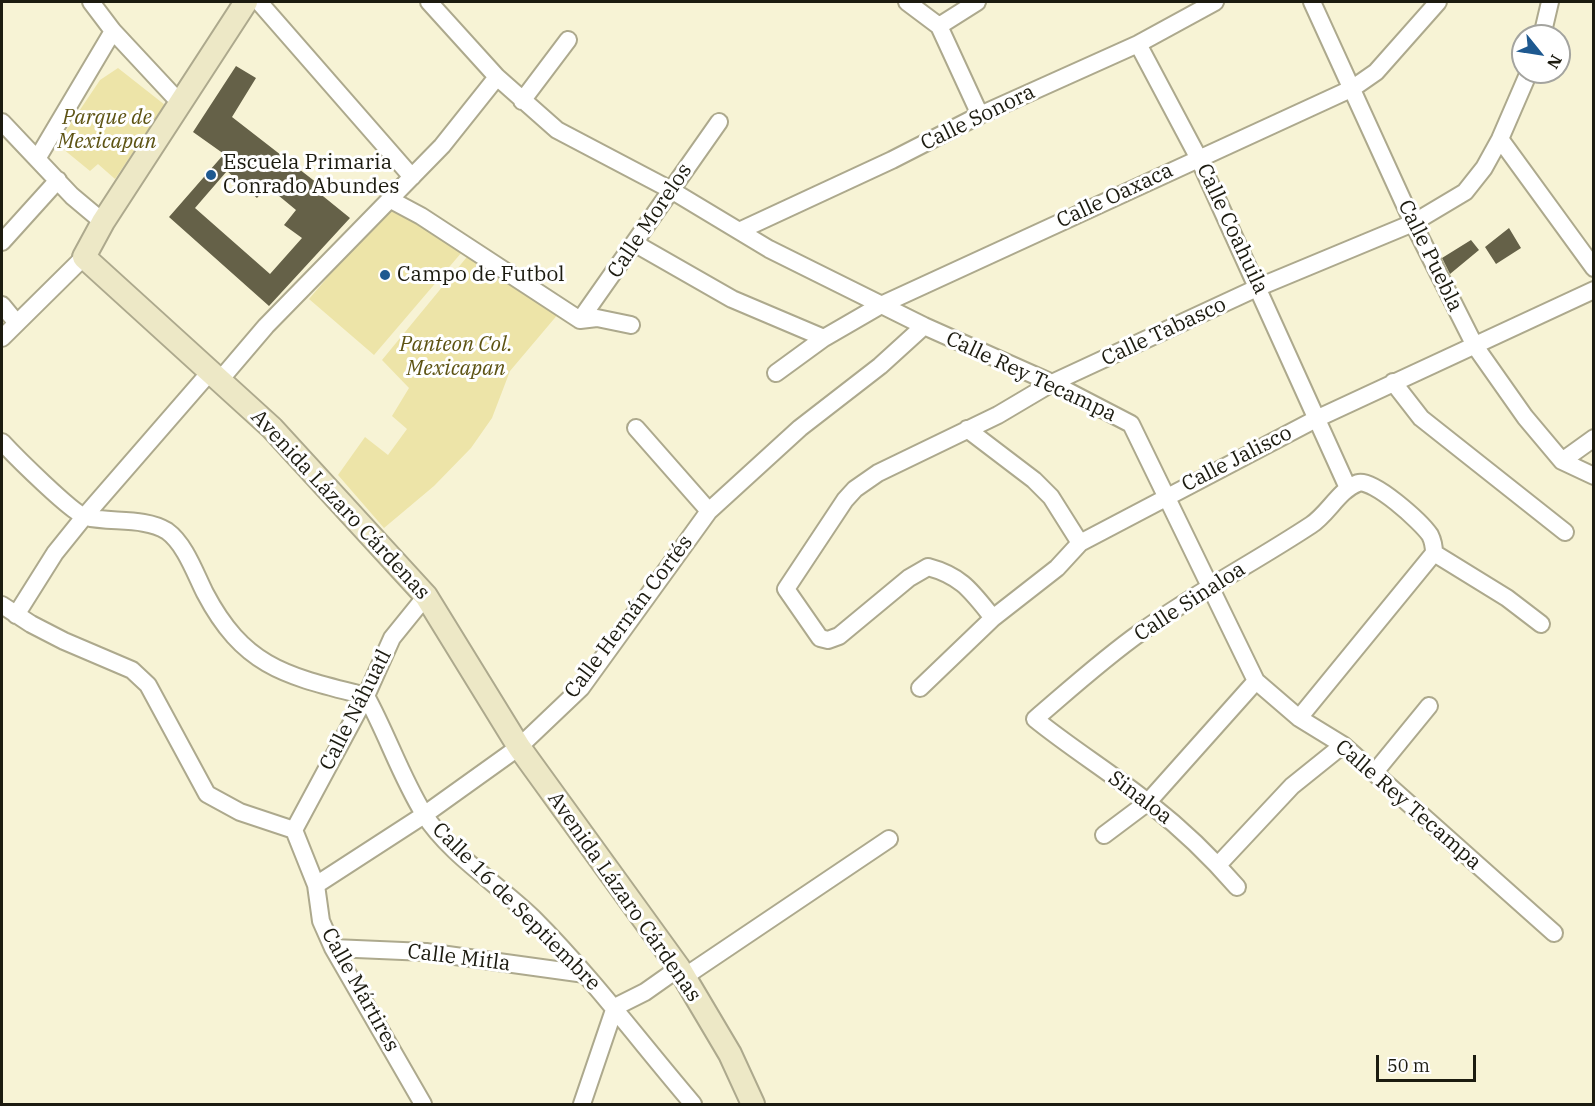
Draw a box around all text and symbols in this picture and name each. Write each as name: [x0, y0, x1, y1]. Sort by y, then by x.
north arrow: [1511, 24, 1571, 84]
text: N: [1543, 52, 1567, 72]
street label: Calle Sonora: [917, 80, 1039, 156]
park label: Parque de Mexicapan: [58, 105, 156, 155]
place label: Escuela Primaria Conrado Abundes: [223, 150, 400, 200]
street label: Calle Oaxaca: [1053, 158, 1177, 234]
street label: Calle Morelos: [602, 159, 698, 283]
street label: Calle Coahuila: [1191, 160, 1273, 298]
marker: Escuela Primaria Conrado Abundes: [204, 168, 218, 182]
street label: Calle Puebla: [1392, 196, 1468, 316]
place label: Campo de Futbol: [397, 262, 565, 288]
marker: Campo de Futbol: [378, 268, 392, 282]
street label: Calle Tabasco: [1098, 292, 1230, 372]
street label: Calle Rey Tecampa: [942, 326, 1120, 428]
park label: Panteon Col. Mexicapan: [399, 332, 513, 382]
street label: Avenida Lázaro Cárdenas: [245, 405, 435, 605]
street label: Calle Jalisco: [1178, 420, 1296, 498]
street label: Calle Hernán Cortés: [559, 531, 699, 703]
street label: Calle Sinaloa: [1130, 557, 1250, 647]
street label: Calle Náhuatl: [315, 645, 397, 775]
street label: Calle Rey Tecampa: [1330, 735, 1486, 875]
street label: Sinaloa: [1103, 766, 1177, 830]
street label: Avenida Lázaro Cárdenas: [542, 787, 706, 1007]
street label: Calle 16 de Septiembre: [427, 818, 605, 996]
street label: Calle Mártires: [316, 924, 404, 1056]
street label: Calle Mitla: [406, 939, 512, 977]
scale bar: [1379, 1043, 1480, 1081]
text: 50 m: [1387, 1054, 1430, 1077]

